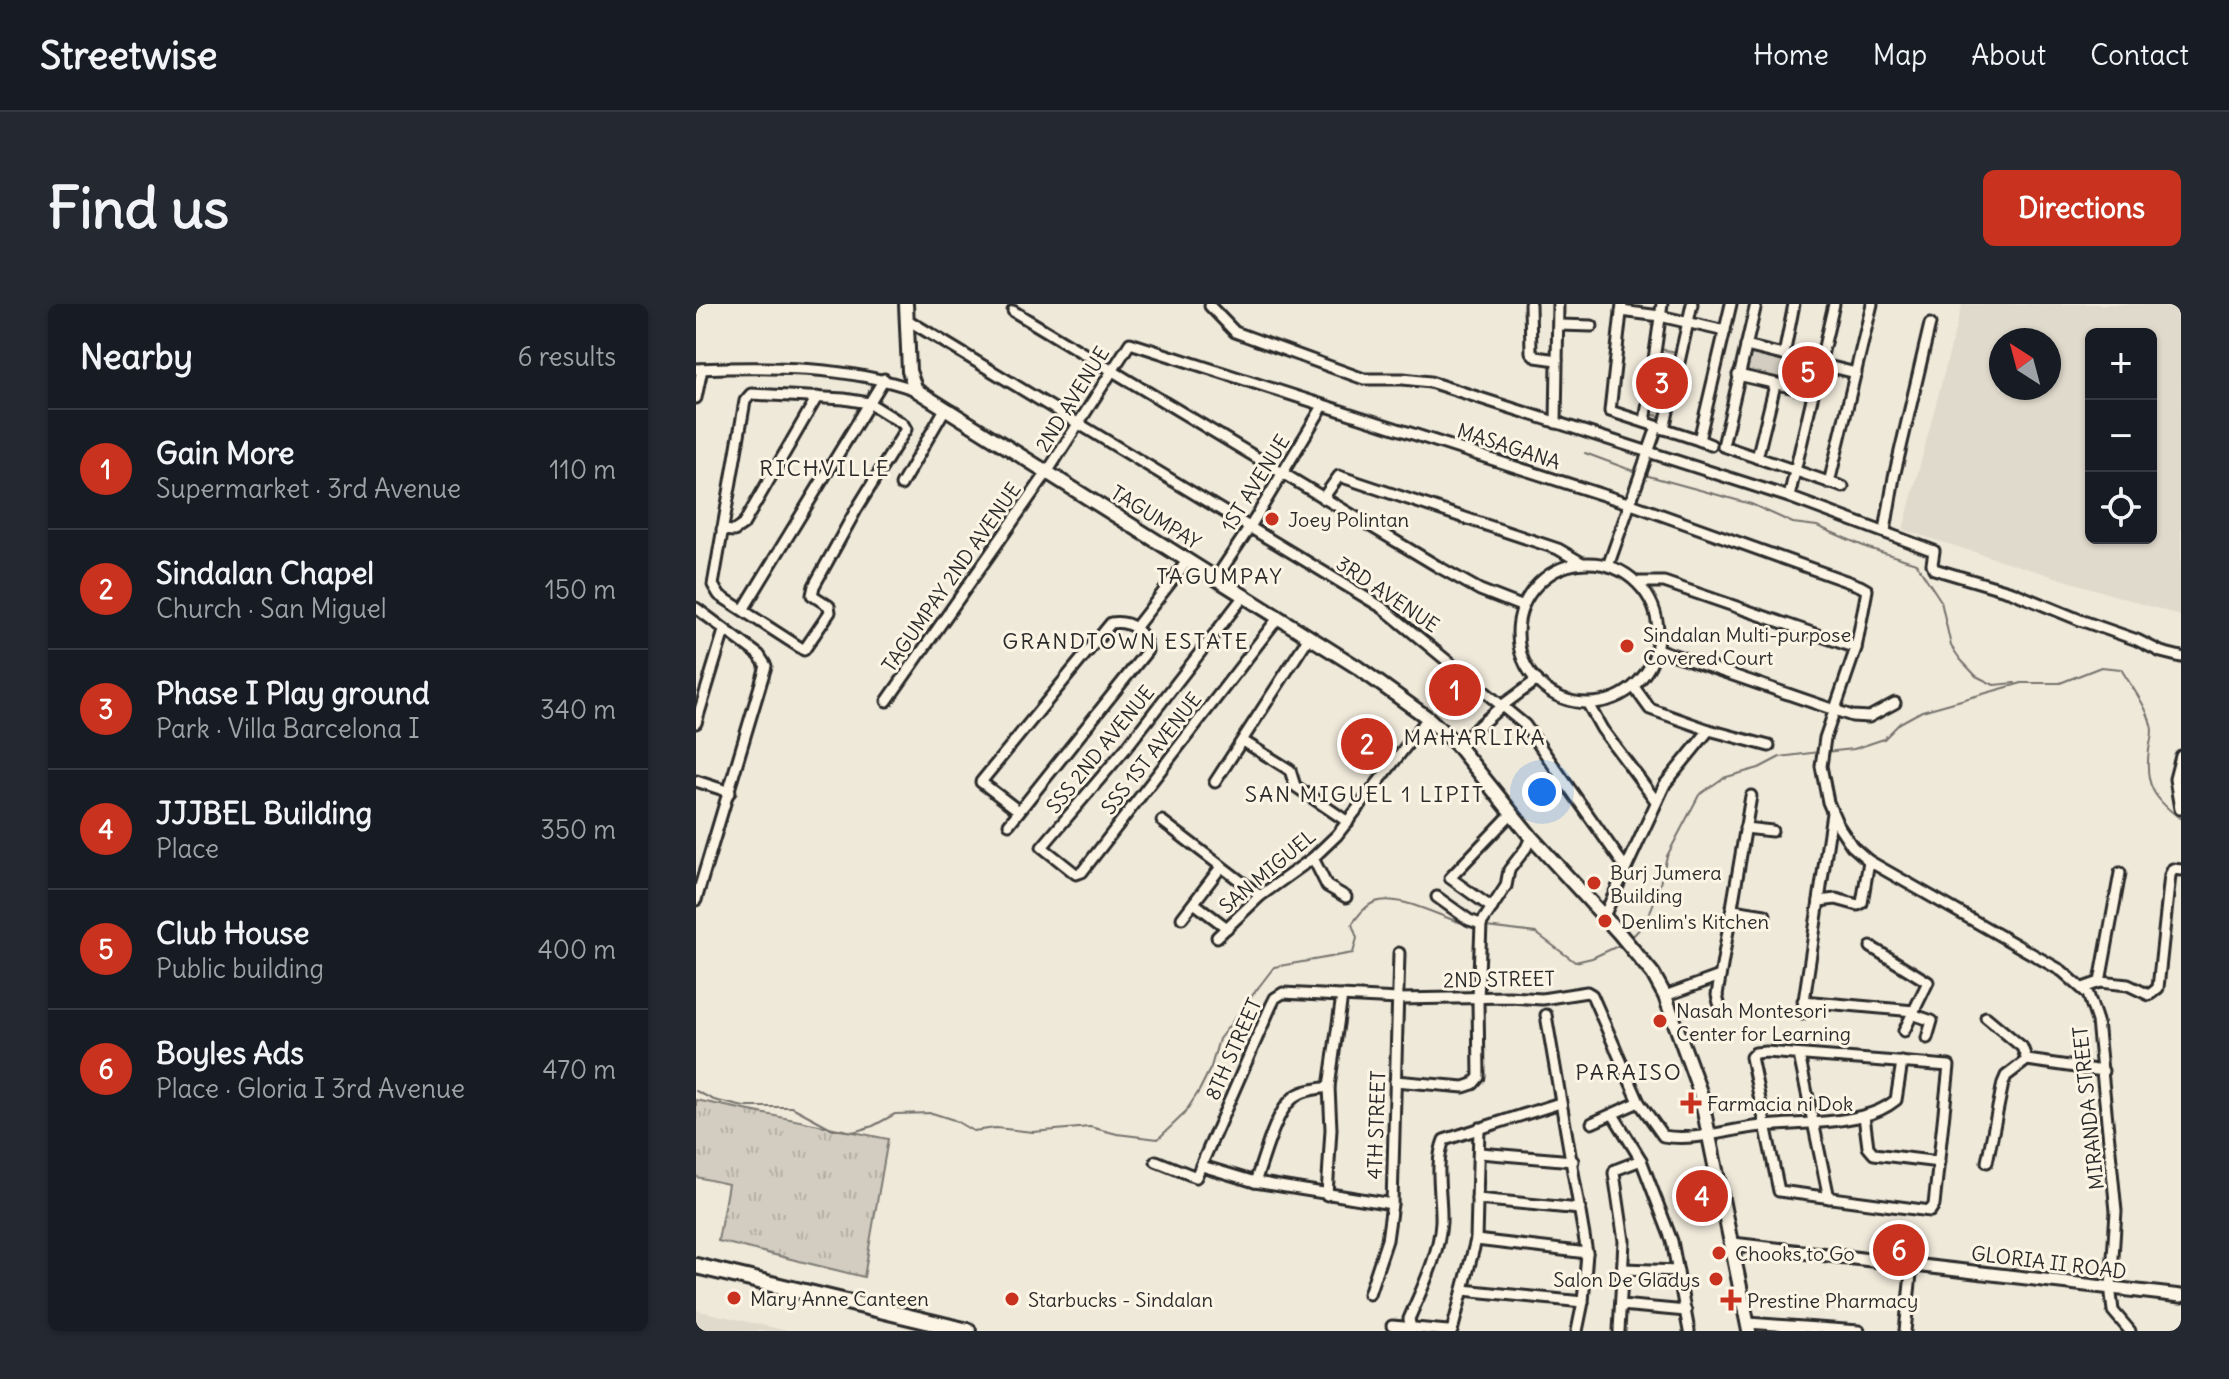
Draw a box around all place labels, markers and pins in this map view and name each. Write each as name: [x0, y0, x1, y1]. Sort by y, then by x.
pin: 5: [1782, 342, 1834, 402]
pin: 3: [1636, 353, 1688, 413]
place label: Joey Polintan: [1288, 507, 1409, 532]
marker: Joey Polintan: [1263, 510, 1281, 528]
place label: Sindalan Multi-purpose Covered Court: [1643, 622, 1851, 670]
marker: Sindalan Multi-purpose Covered Court: [1618, 637, 1636, 655]
pin: 1: [1429, 660, 1481, 720]
pin: 2: [1341, 714, 1393, 774]
place label: Burj Jumera Building: [1610, 860, 1722, 908]
marker: Burj Jumera Building: [1585, 874, 1603, 892]
place label: Denlim's Kitchen: [1621, 909, 1769, 934]
marker: Denlim's Kitchen: [1596, 912, 1614, 930]
place label: Nasah Montesori Center for Learning: [1676, 998, 1851, 1046]
marker: Nasah Montesori Center for Learning: [1651, 1012, 1669, 1030]
place label: Farmacia ni Dok: [1707, 1091, 1853, 1116]
marker: Farmacia ni Dok: [1682, 1094, 1700, 1112]
pin: 4: [1676, 1166, 1728, 1226]
pin: 6: [1873, 1220, 1925, 1280]
place label: Chooks to Go: [1735, 1241, 1855, 1266]
marker: Chooks to Go: [1710, 1244, 1728, 1262]
place label: Salon De Gladys: [1553, 1267, 1700, 1292]
marker: Salon De Gladys: [1707, 1270, 1725, 1288]
place label: Mary Anne Canteen: [750, 1286, 929, 1311]
place label: Starbucks - Sindalan: [1028, 1287, 1213, 1312]
place label: Prestine Pharmacy: [1747, 1288, 1918, 1313]
marker: Mary Anne Canteen: [725, 1289, 743, 1307]
marker: Starbucks - Sindalan: [1003, 1290, 1021, 1308]
marker: Prestine Pharmacy: [1722, 1291, 1740, 1309]

